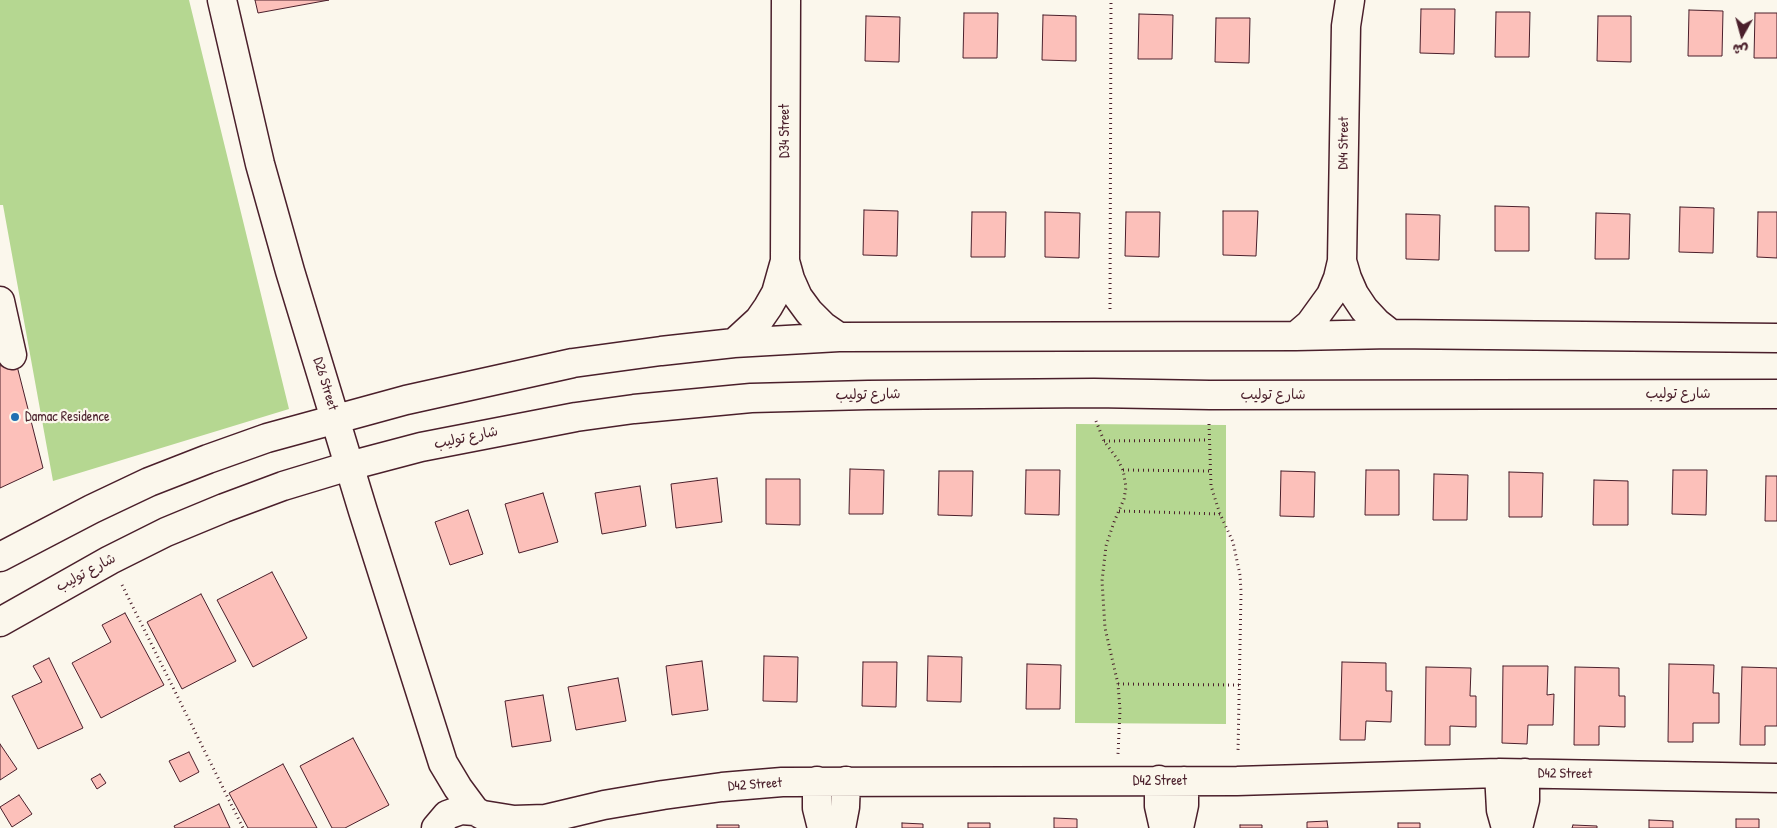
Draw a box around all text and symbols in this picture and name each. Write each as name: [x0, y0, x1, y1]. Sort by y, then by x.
north arrow: [1717, 10, 1767, 60]
text: ش: [1731, 40, 1749, 61]
street label: D34 Street: [777, 104, 793, 158]
street label: D44 Street: [1335, 116, 1353, 170]
street label: D26 Street: [309, 355, 341, 413]
street label: شارع توليب: [835, 386, 901, 404]
street label: شارع توليب: [1645, 386, 1711, 402]
street label: شارع توليب: [1240, 387, 1306, 403]
place label: Damac Residence: [25, 409, 110, 425]
marker: Damac Residence: [9, 411, 21, 423]
street label: شارع توليب: [432, 423, 500, 453]
street label: شارع توليب: [53, 550, 119, 596]
street label: D42 Street: [1538, 765, 1592, 783]
street label: D42 Street: [1133, 773, 1187, 789]
street label: D42 Street: [727, 775, 783, 795]

